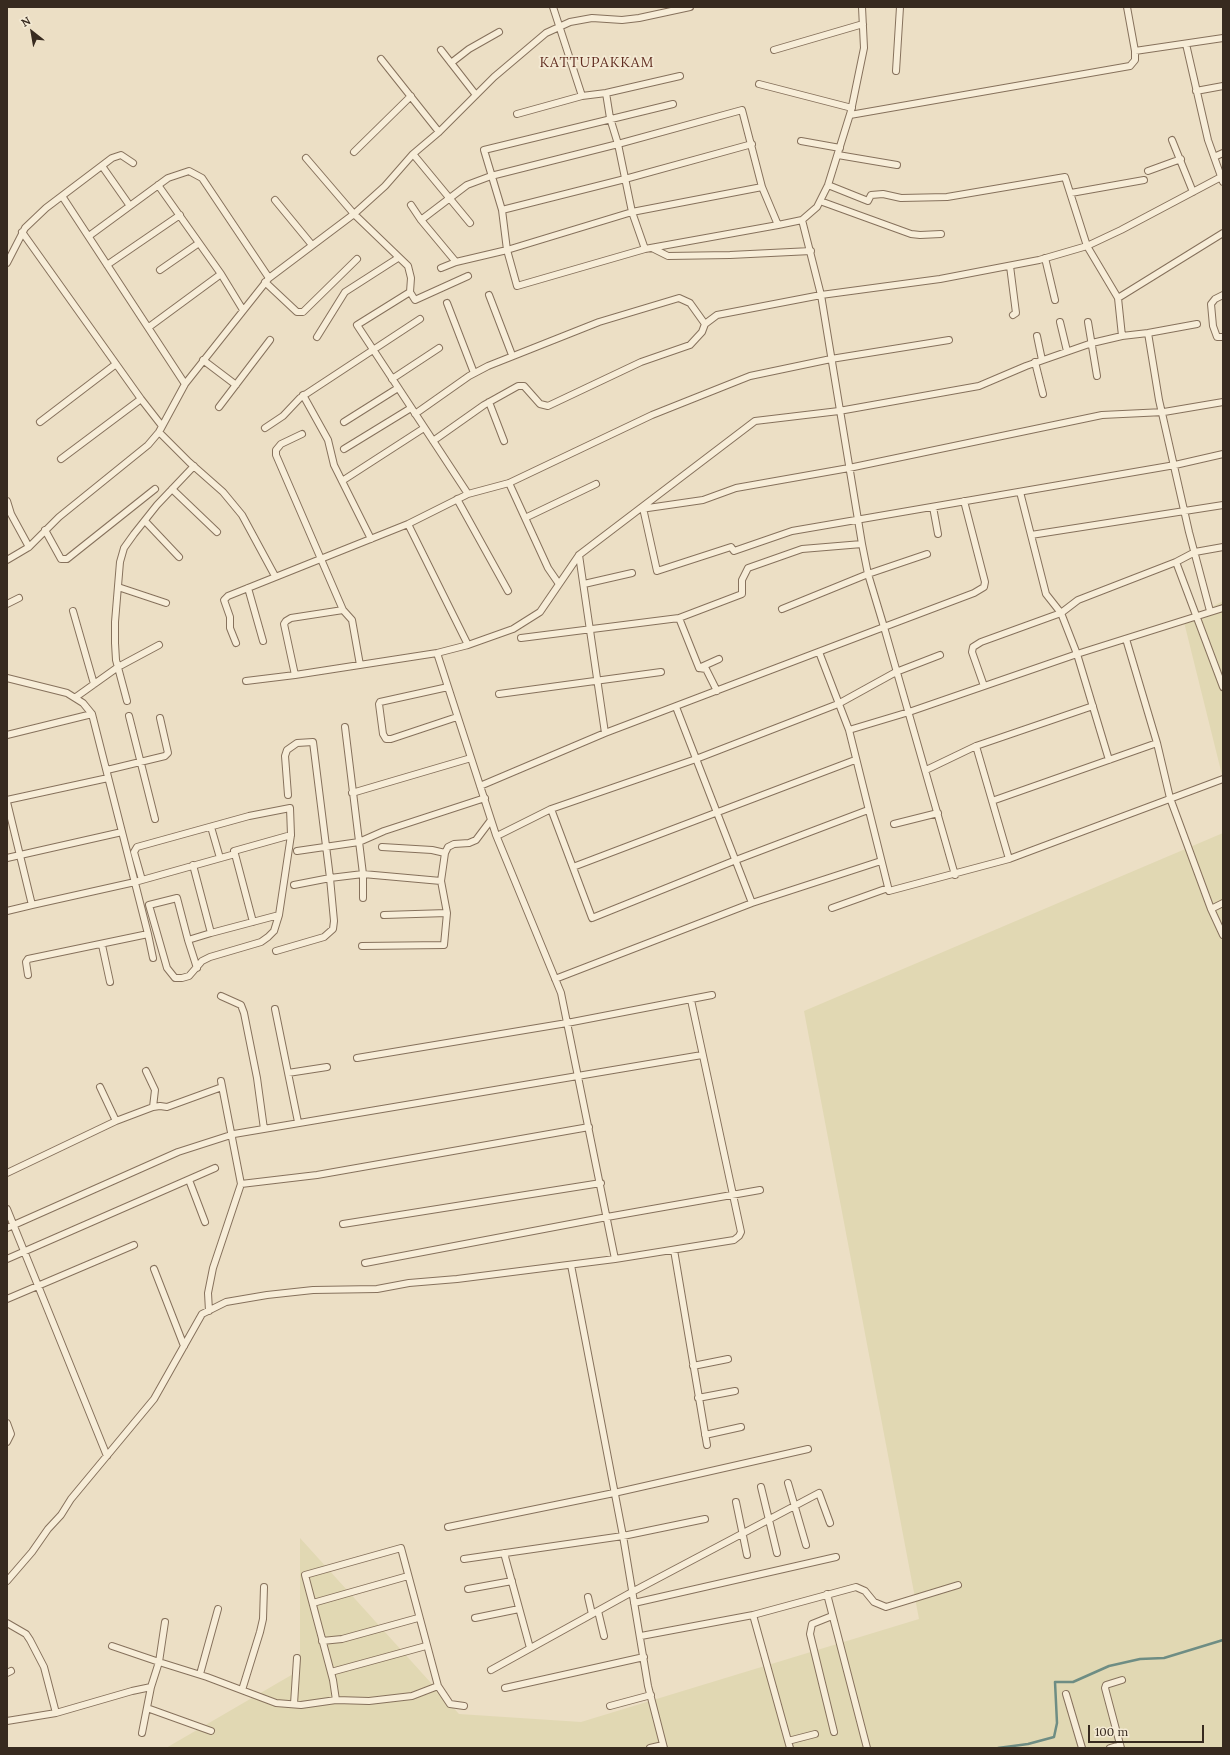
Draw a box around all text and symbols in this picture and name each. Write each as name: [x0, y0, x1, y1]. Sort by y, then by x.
north arrow: [12, 12, 52, 52]
text: N: [19, 14, 33, 30]
district label: KATTUPAKKAM: [540, 55, 654, 71]
scale bar: [1090, 1717, 1206, 1743]
text: 100 m: [1095, 1724, 1128, 1739]

